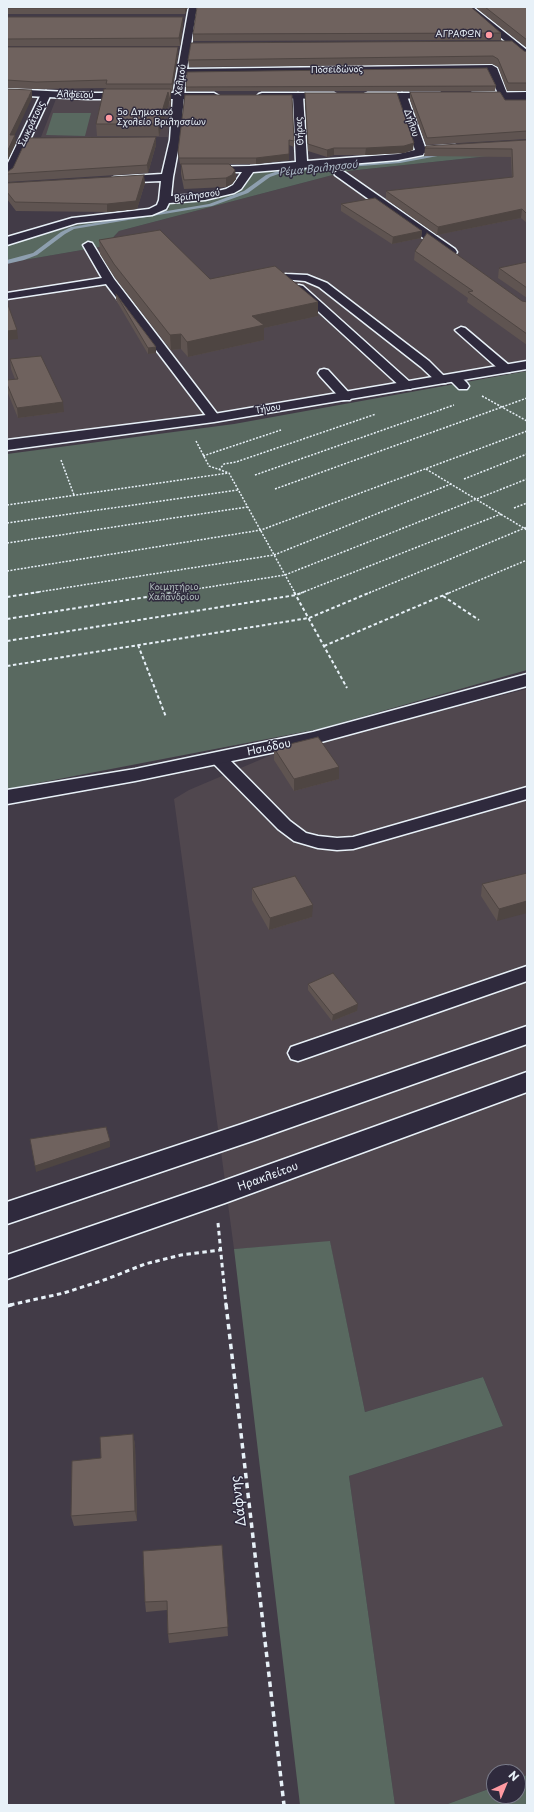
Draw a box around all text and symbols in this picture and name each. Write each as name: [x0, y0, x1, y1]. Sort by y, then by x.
place label: ΑΓΡΑΦΩΝ: [436, 30, 481, 40]
marker: ΑΓΡΑΦΩΝ: [484, 30, 494, 40]
street label: Χελμού: [173, 64, 189, 96]
street label: Ποσειδώνος: [311, 64, 363, 76]
street label: Αλφειού: [56, 89, 94, 101]
street label: Σωκράτους: [17, 99, 47, 149]
place label: 5ο Δημοτικό Σχολείο Βριλησσίων: [117, 108, 206, 129]
street label: Δήλου: [401, 108, 421, 138]
marker: 5ο Δημοτικό Σχολείο Βριλησσίων: [104, 113, 114, 123]
street label: Θήρας: [294, 116, 306, 146]
water label: Ρέμα Βριλησσού: [278, 159, 358, 179]
street label: Βριλησσού: [173, 187, 221, 205]
street label: Τήνου: [254, 402, 282, 416]
park label: Κοιμητήριο Χαλανδρίου: [149, 583, 199, 604]
street label: Ησιόδου: [246, 737, 292, 759]
street label: Ηρακλείτου: [236, 1160, 300, 1194]
street label: Δάφνης: [228, 1475, 250, 1527]
north arrow: [486, 1764, 526, 1804]
text: N: [505, 1767, 523, 1785]

